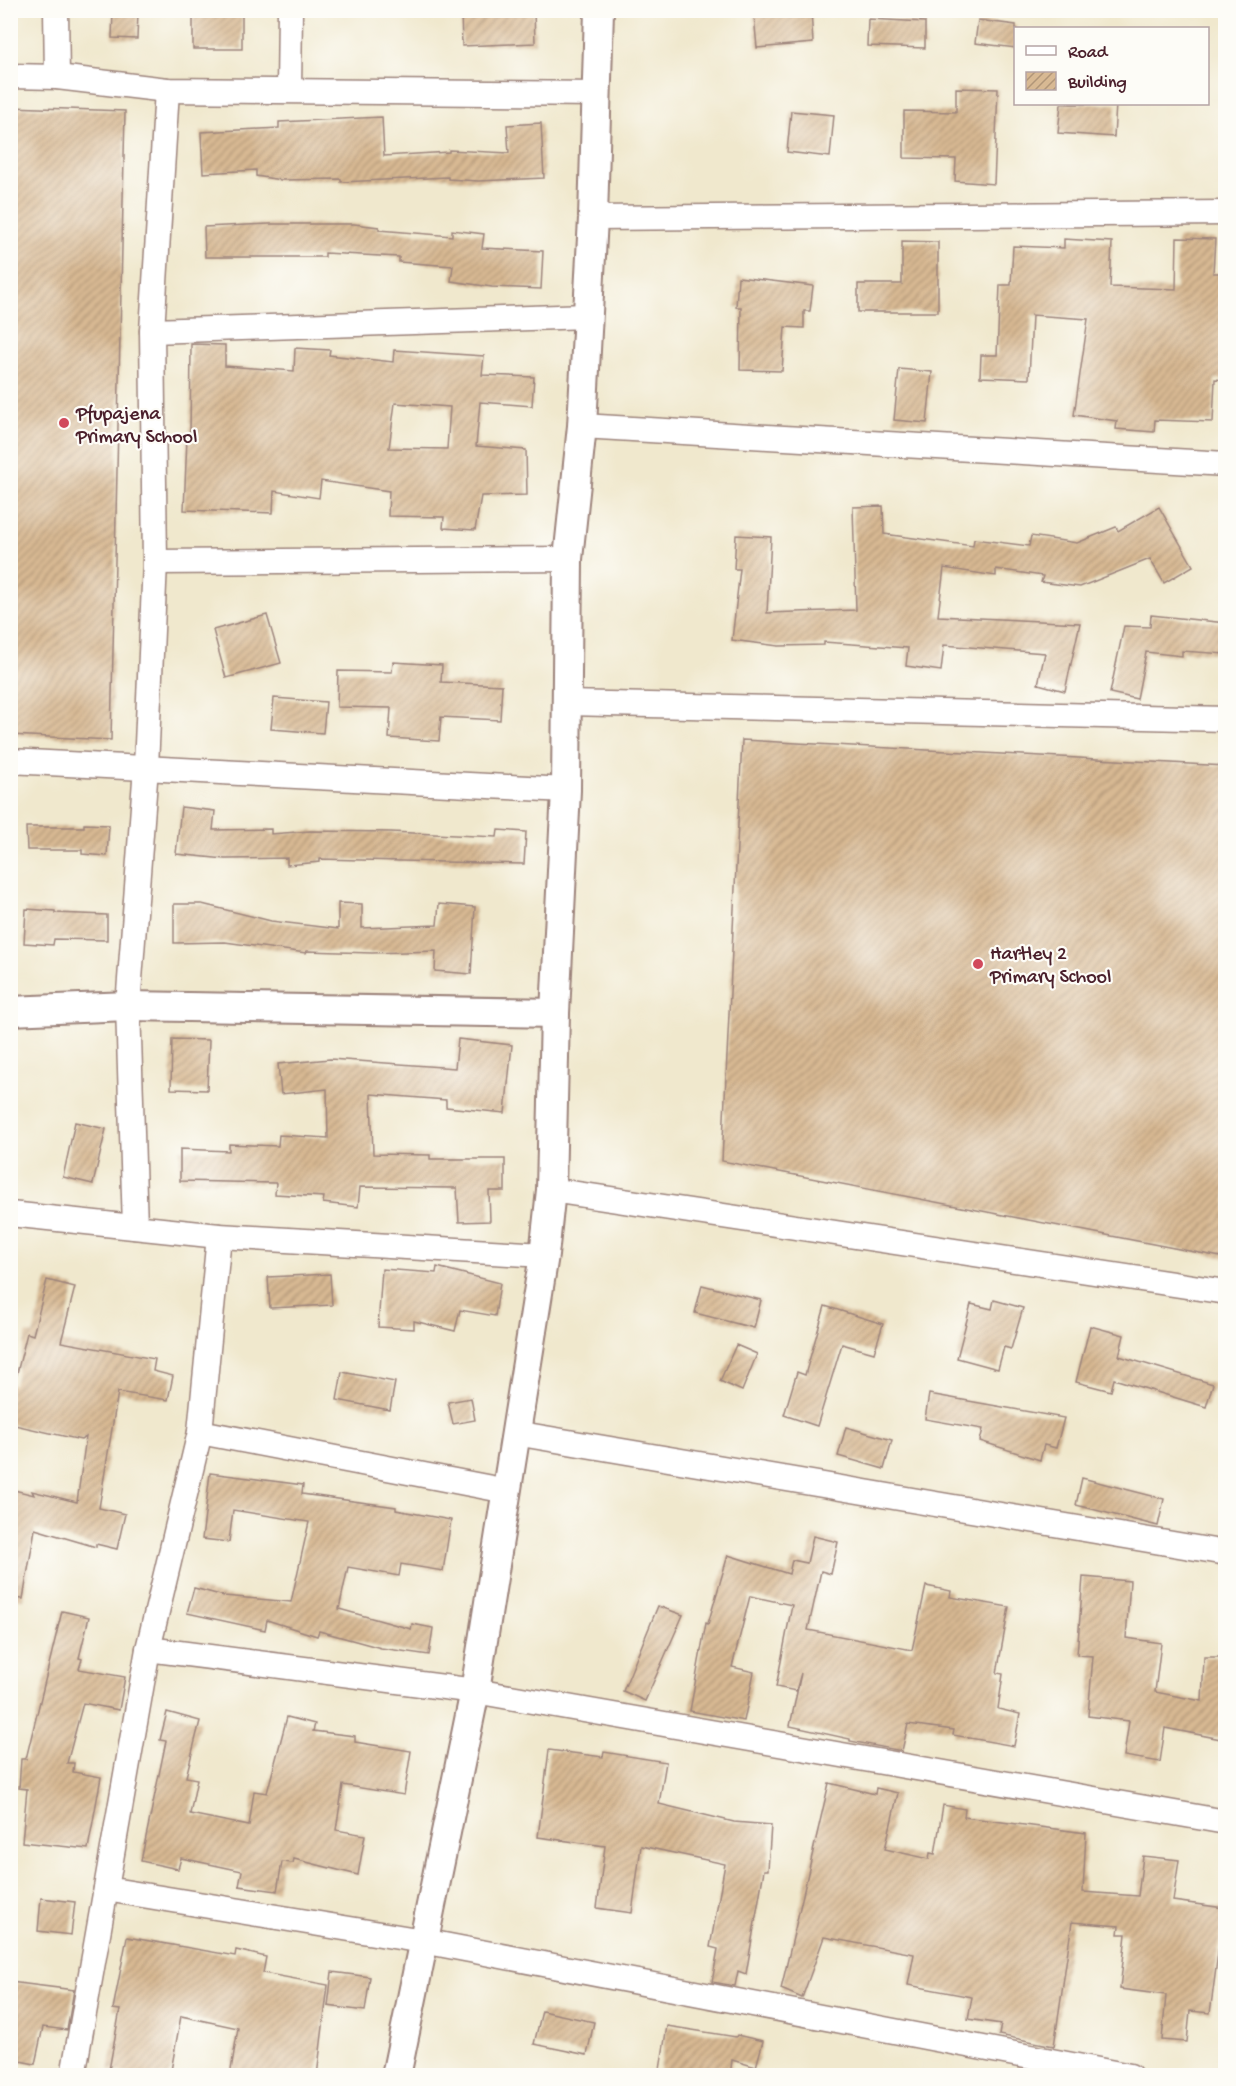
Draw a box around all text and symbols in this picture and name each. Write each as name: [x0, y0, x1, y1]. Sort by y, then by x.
legend: [1014, 27, 1209, 105]
text: Road: [1068, 43, 1109, 64]
text: Building: [1067, 73, 1127, 94]
place label: Pfupajena Primary School: [75, 404, 197, 450]
marker: Pfupajena Primary School: [57, 416, 71, 430]
place label: Hartley 2 Primary School: [989, 944, 1111, 990]
marker: Hartley 2 Primary School: [971, 957, 985, 971]

